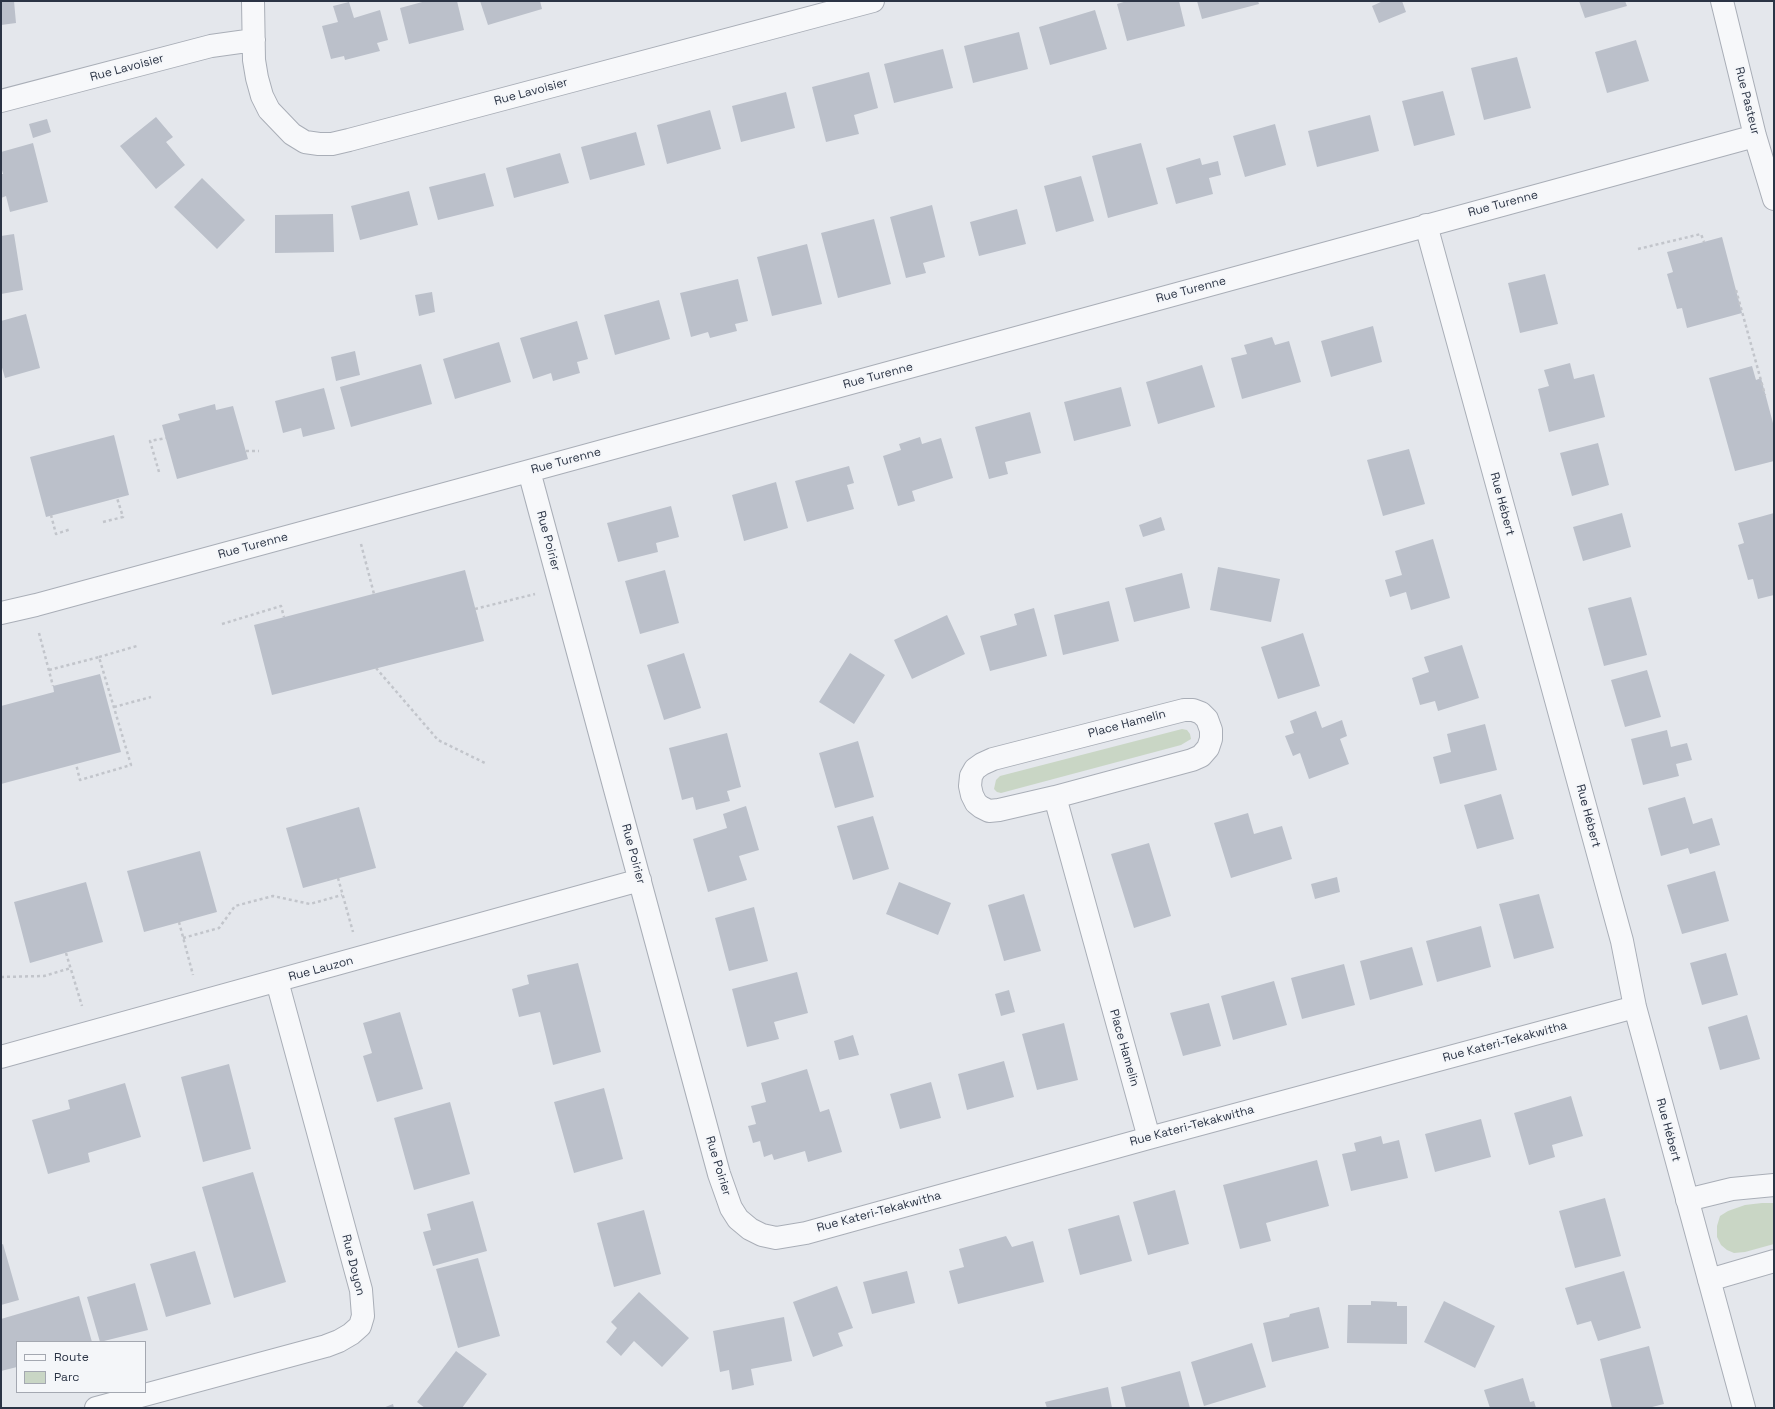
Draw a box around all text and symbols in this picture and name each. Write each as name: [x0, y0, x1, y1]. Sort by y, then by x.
street label: Rue Lavoisier: [89, 51, 165, 85]
street label: Rue Pasteur: [1732, 66, 1762, 136]
street label: Rue Lavoisier: [493, 75, 569, 109]
street label: Rue Turenne: [1466, 188, 1540, 220]
street label: Rue Turenne: [1154, 274, 1228, 306]
street label: Rue Turenne: [841, 360, 915, 392]
street label: Rue Turenne: [529, 445, 603, 477]
street label: Rue Hébert: [1487, 471, 1517, 537]
street label: Rue Poirier: [533, 509, 563, 573]
street label: Rue Turenne: [216, 530, 290, 562]
street label: Place Hamelin: [1087, 707, 1167, 741]
street label: Rue Hébert: [1573, 783, 1603, 849]
street label: Rue Poirier: [618, 822, 648, 886]
street label: Rue Lauzon: [287, 953, 355, 985]
street label: Place Hamelin: [1106, 1008, 1142, 1088]
street label: Rue Kateri-Tekakwitha: [1441, 1018, 1569, 1066]
street label: Rue Hébert: [1653, 1097, 1683, 1163]
street label: Rue Kateri-Tekakwitha: [1128, 1102, 1256, 1150]
street label: Rue Poirier: [702, 1134, 734, 1198]
street label: Rue Kateri-Tekakwitha: [815, 1188, 943, 1236]
street label: Rue Doyon: [338, 1233, 368, 1297]
legend: [16, 1341, 146, 1393]
text: Route: [54, 1349, 89, 1365]
text: Parc: [54, 1369, 79, 1385]

